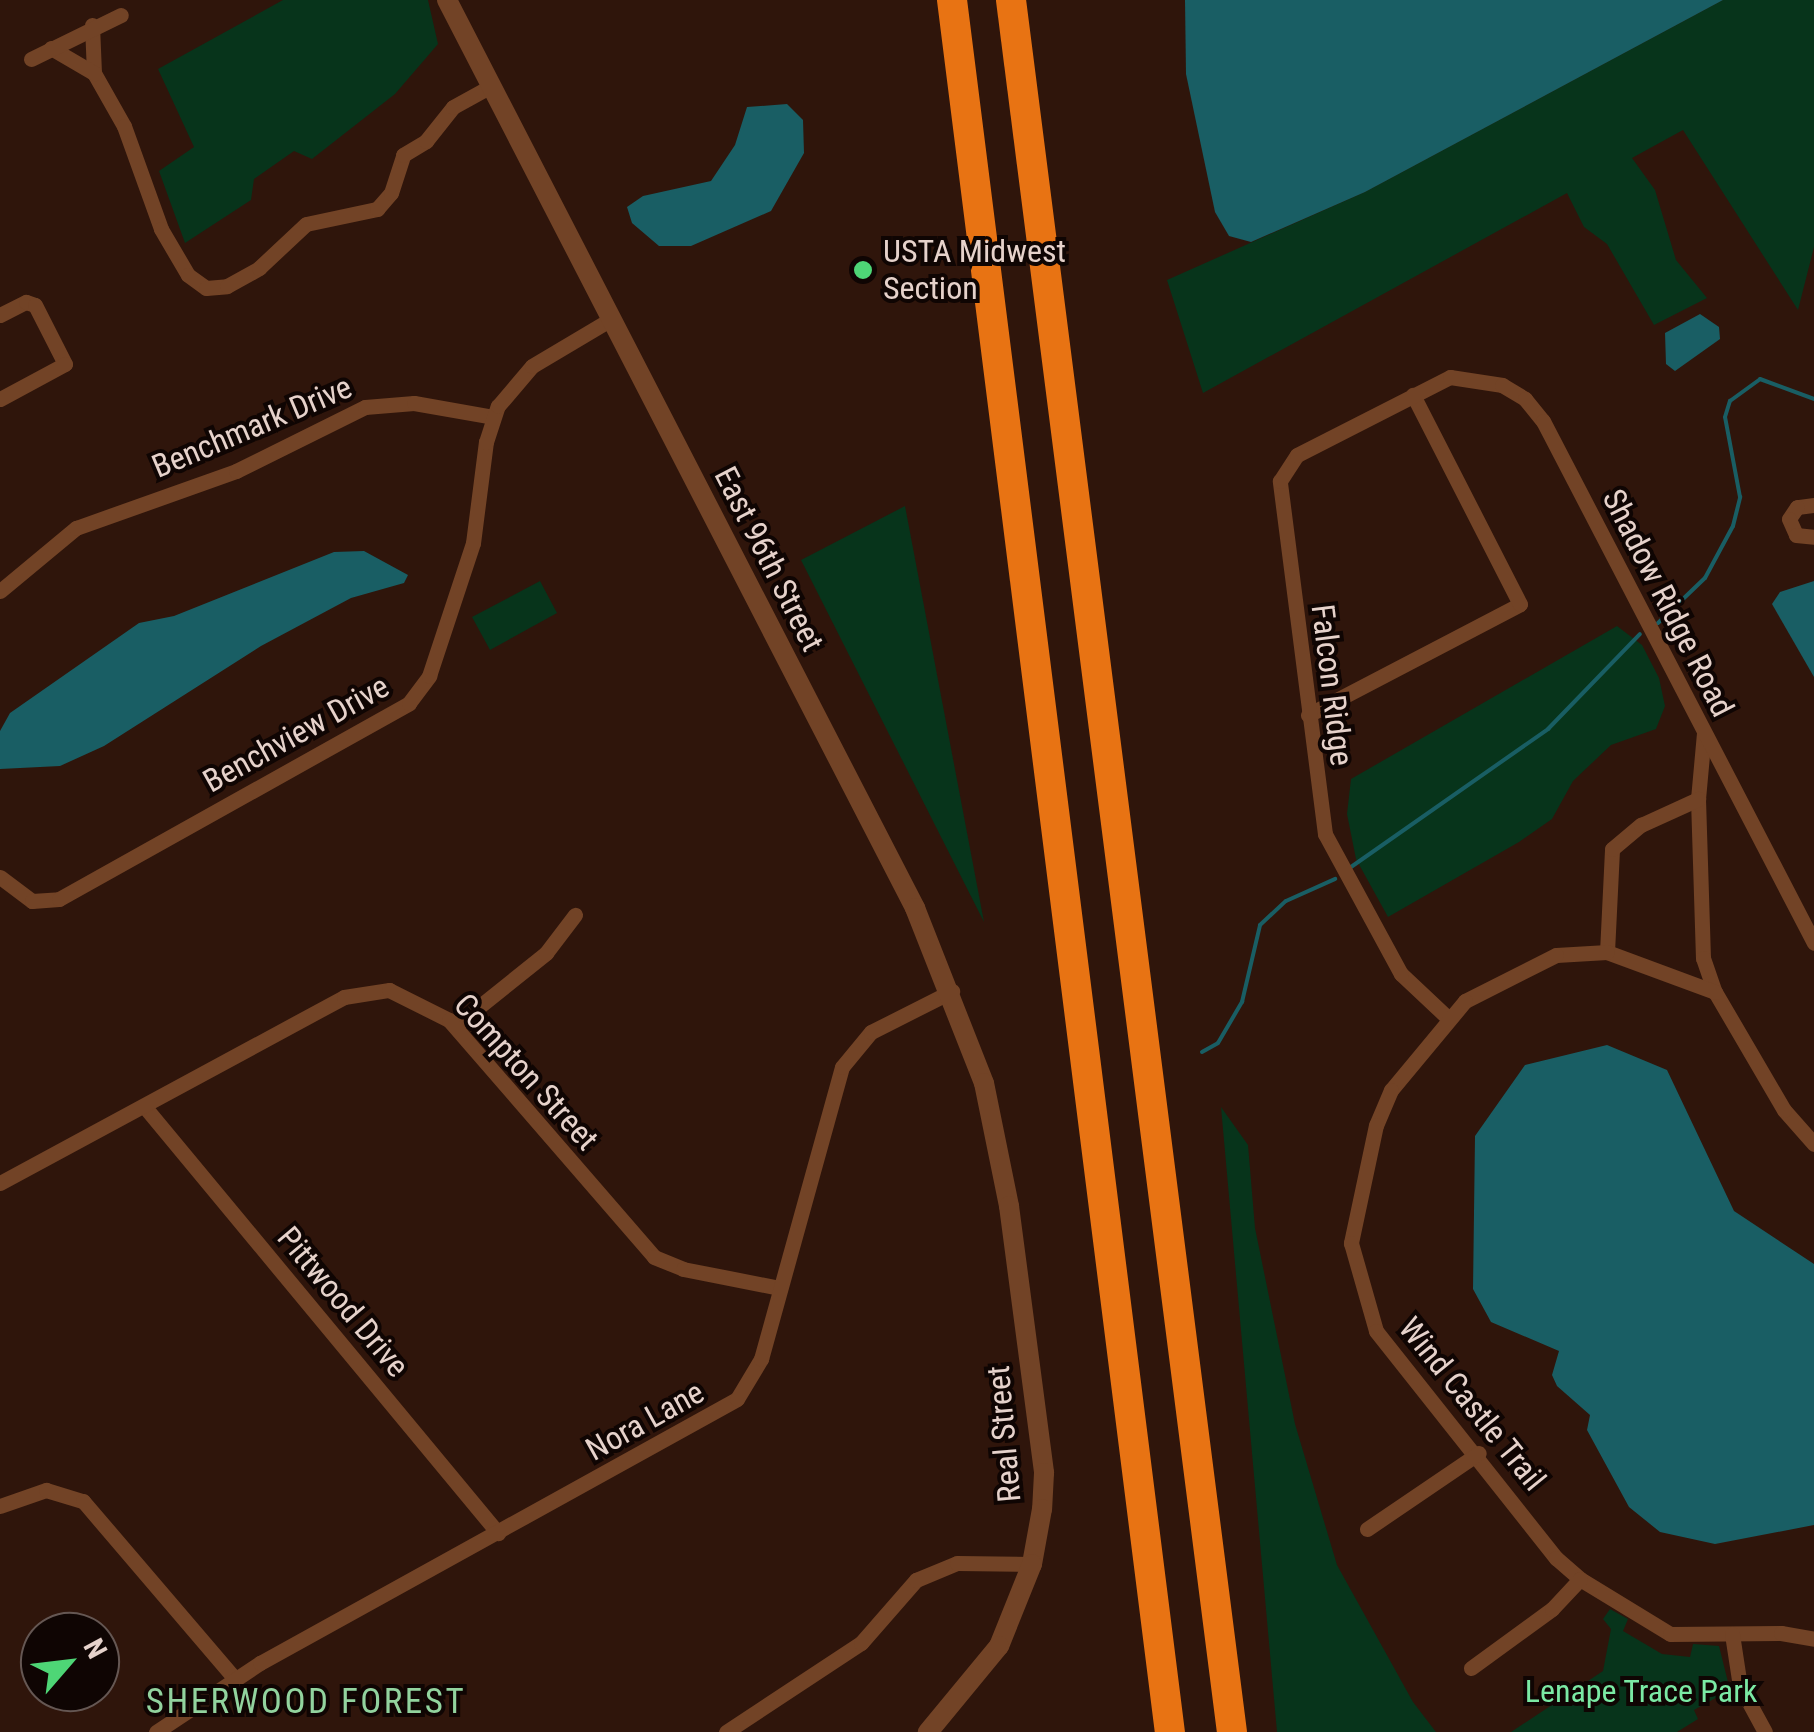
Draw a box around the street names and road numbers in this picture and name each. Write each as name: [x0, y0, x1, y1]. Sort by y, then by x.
street label: Benchmark Drive: [146, 368, 358, 486]
street label: East 96th Street: [706, 461, 832, 657]
street label: Shadow Ridge Road: [1594, 483, 1742, 723]
street label: Falcon Ridge: [1303, 602, 1361, 768]
street label: Benchview Drive: [197, 667, 395, 801]
street label: Compton Street: [446, 986, 606, 1158]
street label: Pittwood Drive: [269, 1219, 417, 1385]
street label: Wind Castle Trail: [1390, 1309, 1554, 1499]
street label: Real Street: [979, 1364, 1029, 1504]
street label: Nora Lane: [579, 1373, 711, 1469]

